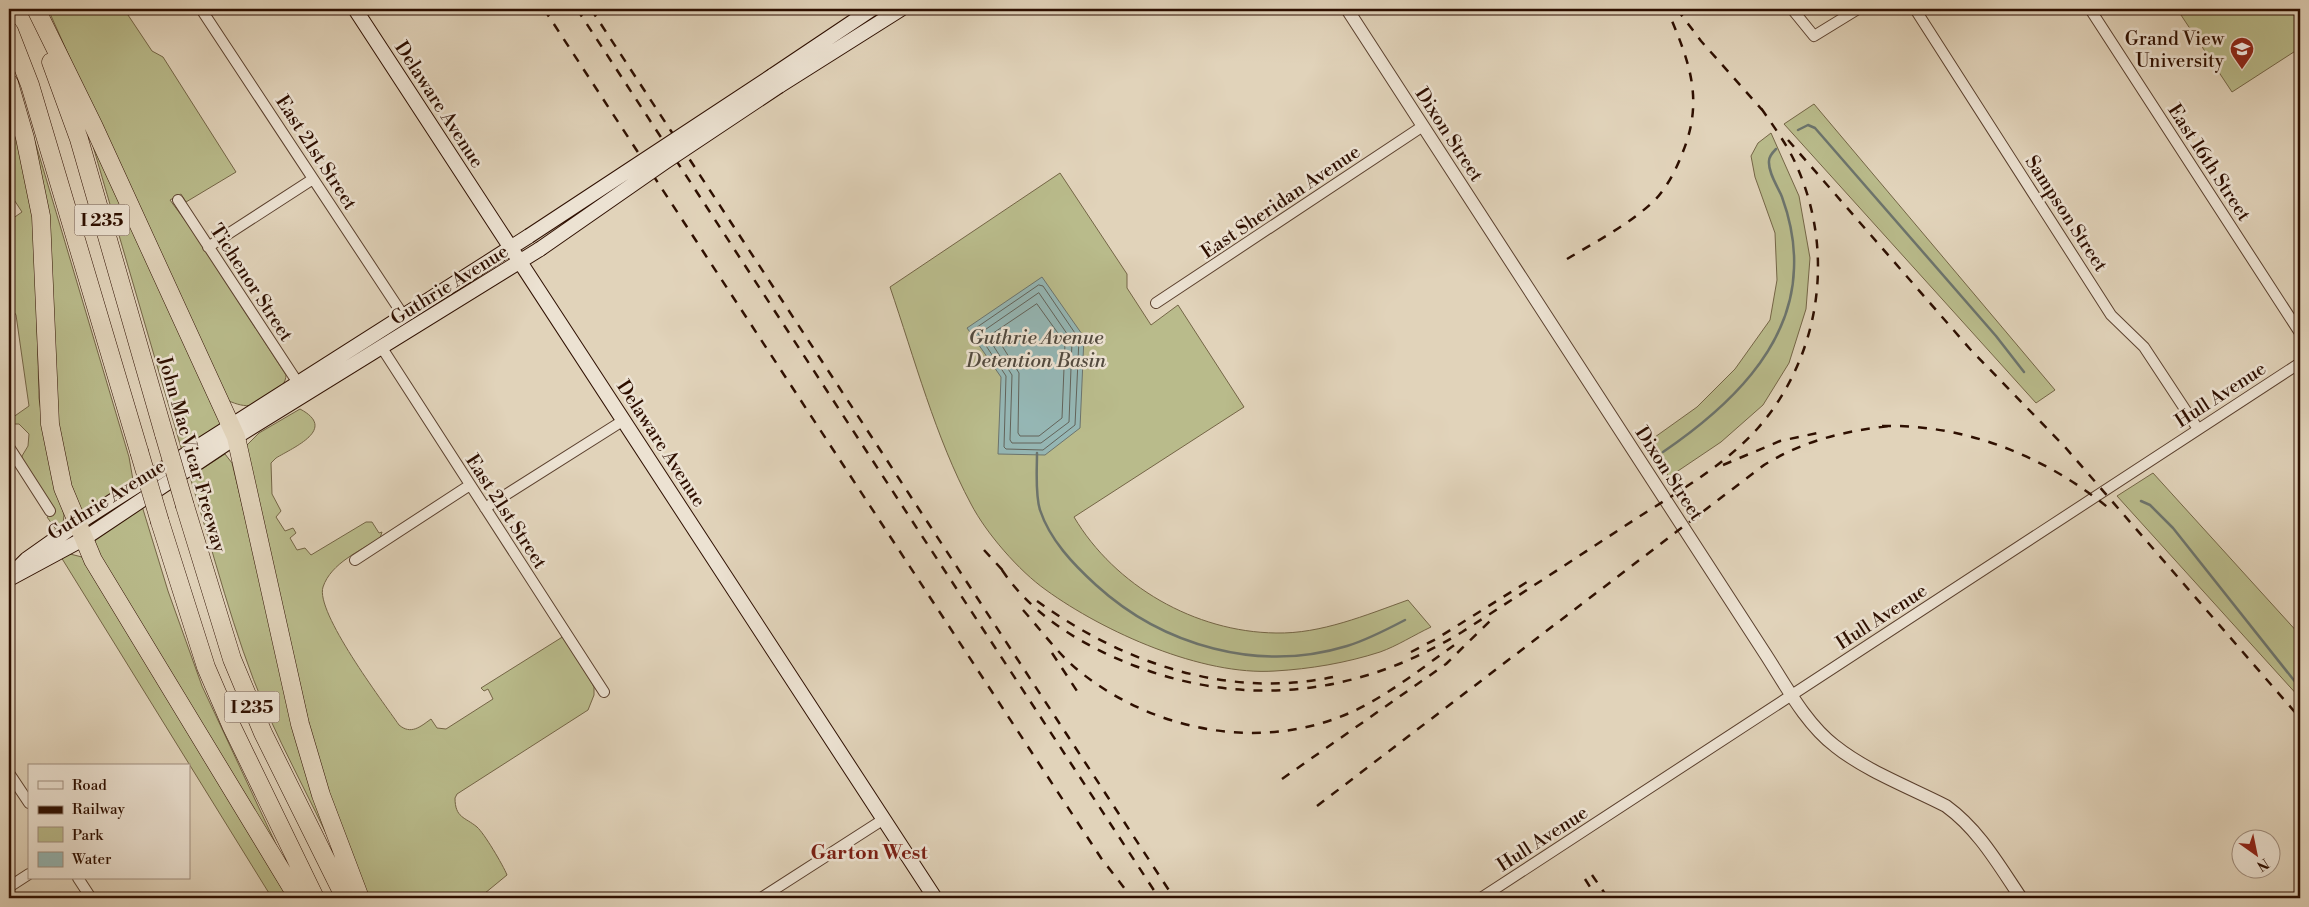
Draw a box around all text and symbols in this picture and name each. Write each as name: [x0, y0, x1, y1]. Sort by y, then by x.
place label: Grand View University: [2125, 27, 2225, 73]
school or university icon: Grand View University: [2229, 36, 2255, 70]
street label: Delaware Avenue: [389, 37, 489, 173]
street label: Dixon Street: [1410, 83, 1489, 186]
street label: East 21st Street: [270, 91, 362, 215]
street label: East 16th Street: [2162, 100, 2256, 226]
street label: East Sheridan Avenue: [1196, 140, 1365, 264]
street label: Sampson Street: [2020, 151, 2113, 276]
road number: I 235: [74, 204, 130, 236]
street label: Tichenor Street: [204, 219, 298, 346]
street label: Guthrie Avenue: [386, 239, 513, 331]
water label: Guthrie Avenue Detention Basin: [965, 326, 1107, 374]
street label: John MacVicar Freeway: [152, 352, 232, 556]
street label: Hull Avenue: [2170, 356, 2271, 433]
street label: Delaware Avenue: [611, 376, 711, 512]
street label: Dixon Street: [1630, 422, 1709, 525]
street label: East 21st Street: [460, 450, 552, 574]
street label: Guthrie Avenue: [43, 454, 170, 546]
street label: Hull Avenue: [1831, 578, 1932, 655]
road number: I 235: [224, 692, 280, 722]
legend: [28, 764, 190, 880]
text: Road: [72, 776, 107, 795]
text: Railway: [72, 800, 126, 819]
street label: Hull Avenue: [1492, 800, 1593, 877]
text: Park: [72, 826, 104, 845]
north arrow: [2232, 830, 2282, 880]
district label: Garton West: [810, 841, 928, 866]
text: Water: [71, 850, 112, 869]
text: N: [2253, 853, 2272, 875]

